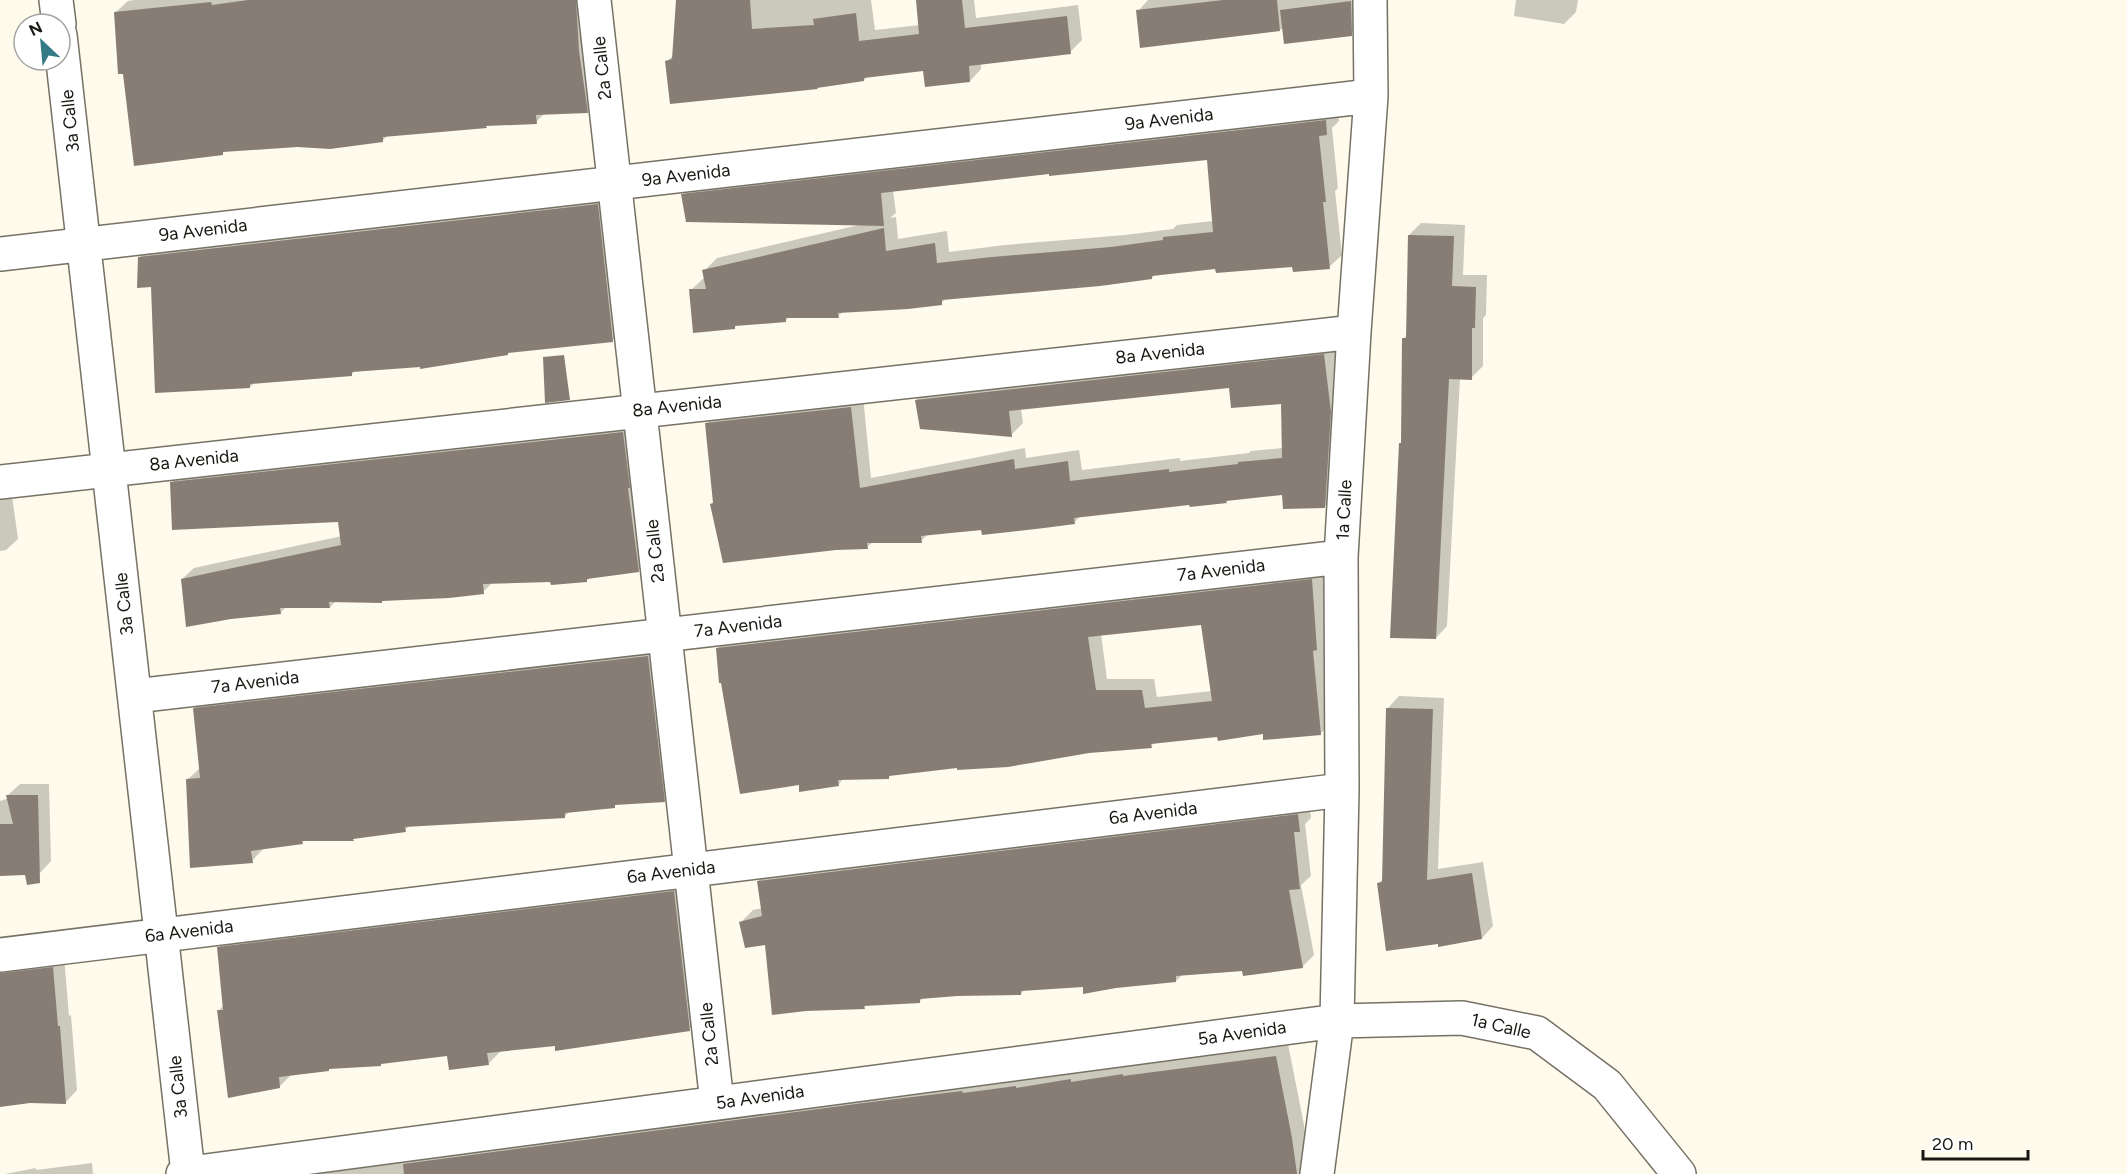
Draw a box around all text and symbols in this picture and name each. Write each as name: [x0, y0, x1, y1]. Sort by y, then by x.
north arrow: [12, 12, 72, 72]
text: N: [26, 18, 45, 40]
street label: 2a Calle: [588, 35, 616, 101]
street label: 3a Calle: [56, 88, 84, 154]
street label: 9a Avenida: [1124, 103, 1214, 135]
street label: 9a Avenida: [641, 159, 731, 191]
street label: 9a Avenida: [158, 214, 248, 246]
street label: 8a Avenida: [1114, 337, 1206, 369]
street label: 8a Avenida: [631, 390, 723, 422]
street label: 8a Avenida: [148, 444, 240, 476]
street label: 1a Calle: [1331, 479, 1357, 541]
street label: 2a Calle: [641, 518, 669, 584]
street label: 7a Avenida: [1176, 554, 1266, 586]
street label: 3a Calle: [110, 571, 138, 637]
street label: 7a Avenida: [693, 610, 783, 642]
street label: 7a Avenida: [210, 666, 300, 698]
street label: 6a Avenida: [1108, 797, 1198, 829]
street label: 6a Avenida: [626, 856, 716, 888]
street label: 6a Avenida: [144, 915, 234, 947]
street label: 2a Calle: [695, 1001, 723, 1067]
street label: 1a Calle: [1469, 1008, 1533, 1044]
street label: 5a Avenida: [1196, 1016, 1288, 1050]
street label: 3a Calle: [164, 1054, 192, 1120]
street label: 5a Avenida: [714, 1080, 806, 1114]
scale bar: [1923, 1123, 2028, 1161]
text: 20 m: [1932, 1133, 1973, 1155]

